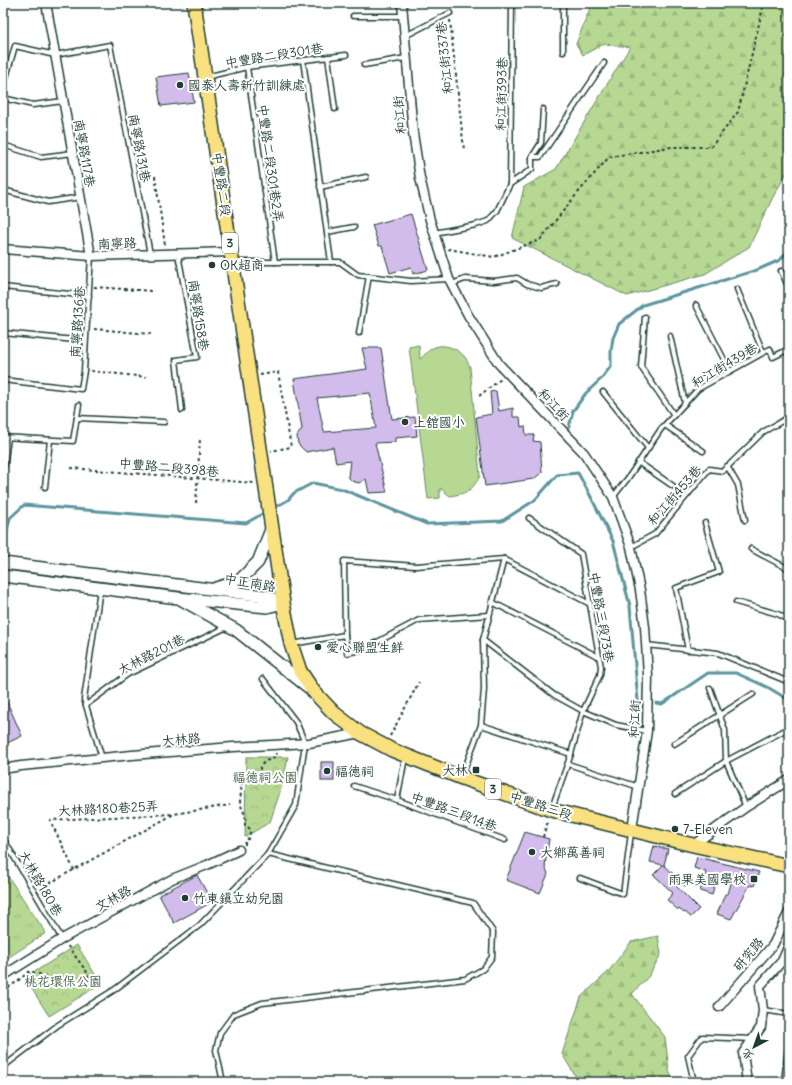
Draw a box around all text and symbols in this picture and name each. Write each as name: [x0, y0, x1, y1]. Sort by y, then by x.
street label: 和江街337巷: [432, 21, 457, 95]
street label: 中豐路二段301巷: [224, 39, 324, 72]
street label: 和江街393巷: [492, 57, 511, 131]
place label: 國泰人壽新竹訓練處: [188, 77, 305, 94]
marker: 國泰人壽新竹訓練處: [175, 80, 185, 90]
street label: 和江街: [389, 95, 410, 135]
street label: 中豐路二段301巷2弄: [254, 103, 287, 223]
street label: 南寧路131巷: [125, 112, 154, 184]
street label: 南寧路117巷: [70, 118, 99, 188]
street label: 中豐路二段: [209, 151, 234, 217]
road number: 3: [222, 233, 238, 253]
street label: 南寧路: [97, 234, 137, 253]
place label: OK超商: [220, 257, 264, 274]
marker: OK超商: [207, 260, 217, 270]
street label: 南寧路158巷: [184, 278, 213, 352]
street label: 南寧路136巷: [67, 286, 88, 359]
street label: 和江街439巷: [688, 339, 761, 392]
street label: 和江街: [534, 384, 573, 424]
place label: 上舘國小: [413, 414, 465, 431]
marker: 上舘國小: [400, 417, 410, 427]
street label: 中豐路二段398巷: [118, 455, 220, 480]
street label: 和江街453巷: [644, 462, 705, 529]
street label: 中正南路: [223, 570, 277, 595]
street label: 中豐路三段73巷: [585, 570, 618, 664]
street label: 大林路201巷: [115, 630, 188, 679]
place label: 愛心聯盟生鮮: [326, 639, 404, 656]
marker: 愛心聯盟生鮮: [313, 642, 323, 652]
street label: 和江街: [625, 699, 644, 739]
street label: 大林路: [161, 729, 201, 750]
place label: 大林: [442, 762, 468, 779]
place label: 福德祠: [335, 763, 374, 780]
marker: 大林: [471, 765, 481, 775]
marker: 福德祠: [322, 766, 332, 776]
park label: 福德祠公園: [232, 769, 298, 786]
road number: 3: [485, 779, 501, 799]
street label: 中豐路三段: [507, 787, 574, 824]
street label: 中豐路三段14巷: [408, 788, 499, 835]
street label: 大林路180巷25弄: [57, 797, 159, 820]
place label: 7-Eleven: [683, 821, 733, 838]
marker: 7-Eleven: [670, 824, 680, 834]
place label: 大鄉萬善祠: [540, 844, 605, 861]
street label: 大林路180巷: [15, 847, 66, 919]
marker: 大鄉萬善祠: [527, 847, 537, 857]
place label: 雨果美國學校: [668, 871, 746, 888]
marker: 雨果美國學校: [749, 874, 759, 884]
street label: 文林路: [92, 882, 134, 915]
place label: 竹東鎮立幼兒園: [193, 890, 284, 907]
marker: 竹東鎮立幼兒園: [180, 893, 190, 903]
street label: 研究路: [729, 934, 767, 975]
park label: 桃花環保公園: [24, 973, 102, 990]
north arrow: [734, 1027, 774, 1067]
text: 北: [739, 1046, 756, 1063]

